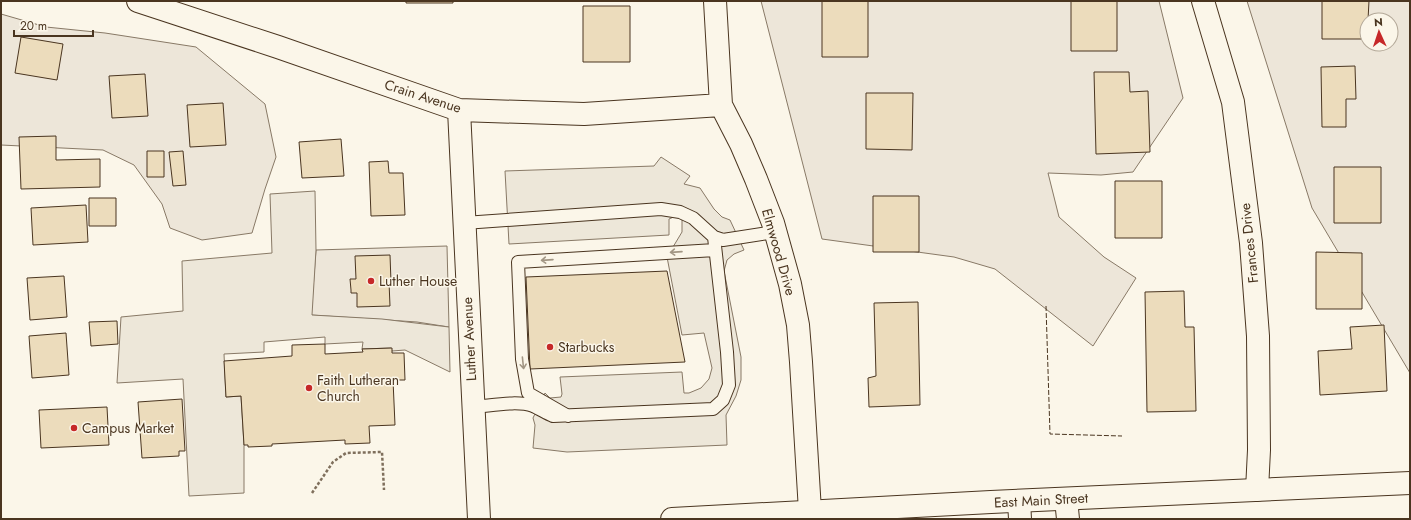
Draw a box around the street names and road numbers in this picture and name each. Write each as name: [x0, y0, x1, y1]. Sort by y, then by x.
street label: Crain Avenue: [382, 74, 464, 118]
street label: Frances Drive: [1235, 202, 1263, 284]
street label: Elmwood Drive: [757, 206, 801, 298]
street label: Luther Avenue: [457, 297, 481, 381]
street label: East Main Street: [993, 488, 1089, 512]

